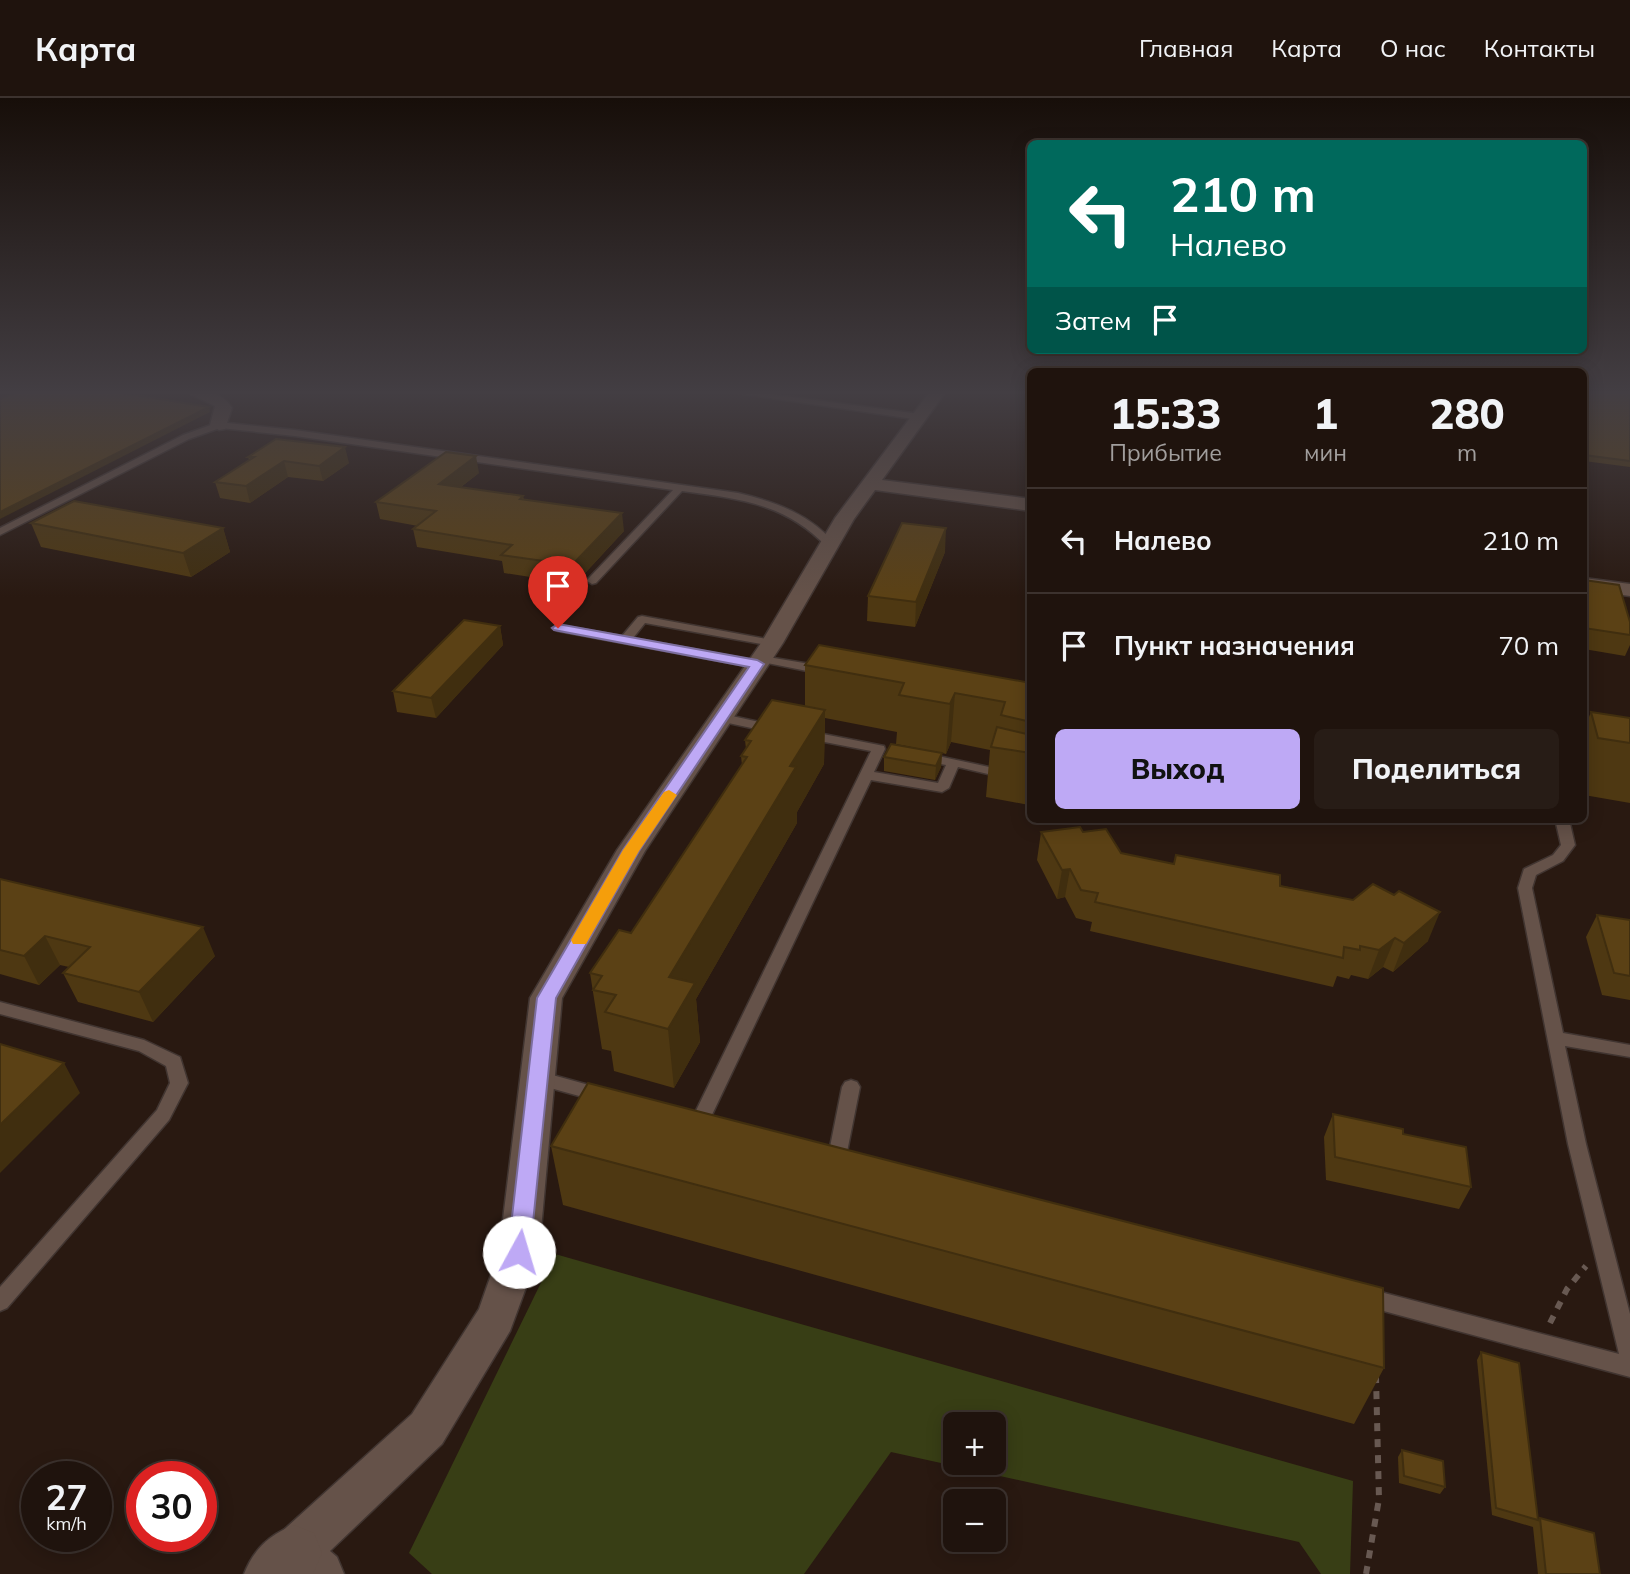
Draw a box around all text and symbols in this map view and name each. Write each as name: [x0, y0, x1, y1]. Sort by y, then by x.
text: Карта: [35, 28, 137, 69]
text: Главная: [1139, 33, 1233, 63]
text: Карта: [1271, 33, 1342, 63]
text: О нас: [1380, 33, 1446, 63]
text: Контакты: [1484, 33, 1595, 63]
text: 210 m: [1170, 163, 1316, 224]
icon: left: [1055, 168, 1146, 259]
text: Налево: [1170, 224, 1287, 264]
icon: arrive: [1146, 301, 1184, 339]
text: Затем: [1055, 304, 1132, 337]
text: 15:33: [1110, 387, 1221, 440]
text: 1: [1313, 387, 1338, 440]
text: 280: [1429, 387, 1505, 440]
text: Прибытие: [1109, 438, 1222, 467]
text: мин: [1304, 438, 1347, 467]
text: m: [1457, 438, 1477, 467]
icon: left: [1055, 522, 1093, 560]
text: Налево: [1114, 524, 1212, 557]
text: 210 m: [1483, 524, 1559, 557]
pin: [528, 556, 588, 628]
icon: arrive: [539, 567, 577, 605]
icon: arrive: [1055, 627, 1093, 665]
text: Пункт назначения: [1114, 629, 1355, 662]
text: 70 m: [1498, 629, 1559, 662]
button: Выход: [1055, 729, 1300, 809]
button: Поделиться: [1314, 729, 1559, 809]
position arrow: [482, 1215, 556, 1289]
map controls: [943, 1412, 1006, 1552]
button: +: [943, 1412, 1006, 1475]
speed limit sign: 30: [126, 1461, 217, 1552]
text: 27: [45, 1475, 88, 1519]
button: −: [943, 1489, 1006, 1552]
text: km/h: [46, 1512, 87, 1535]

